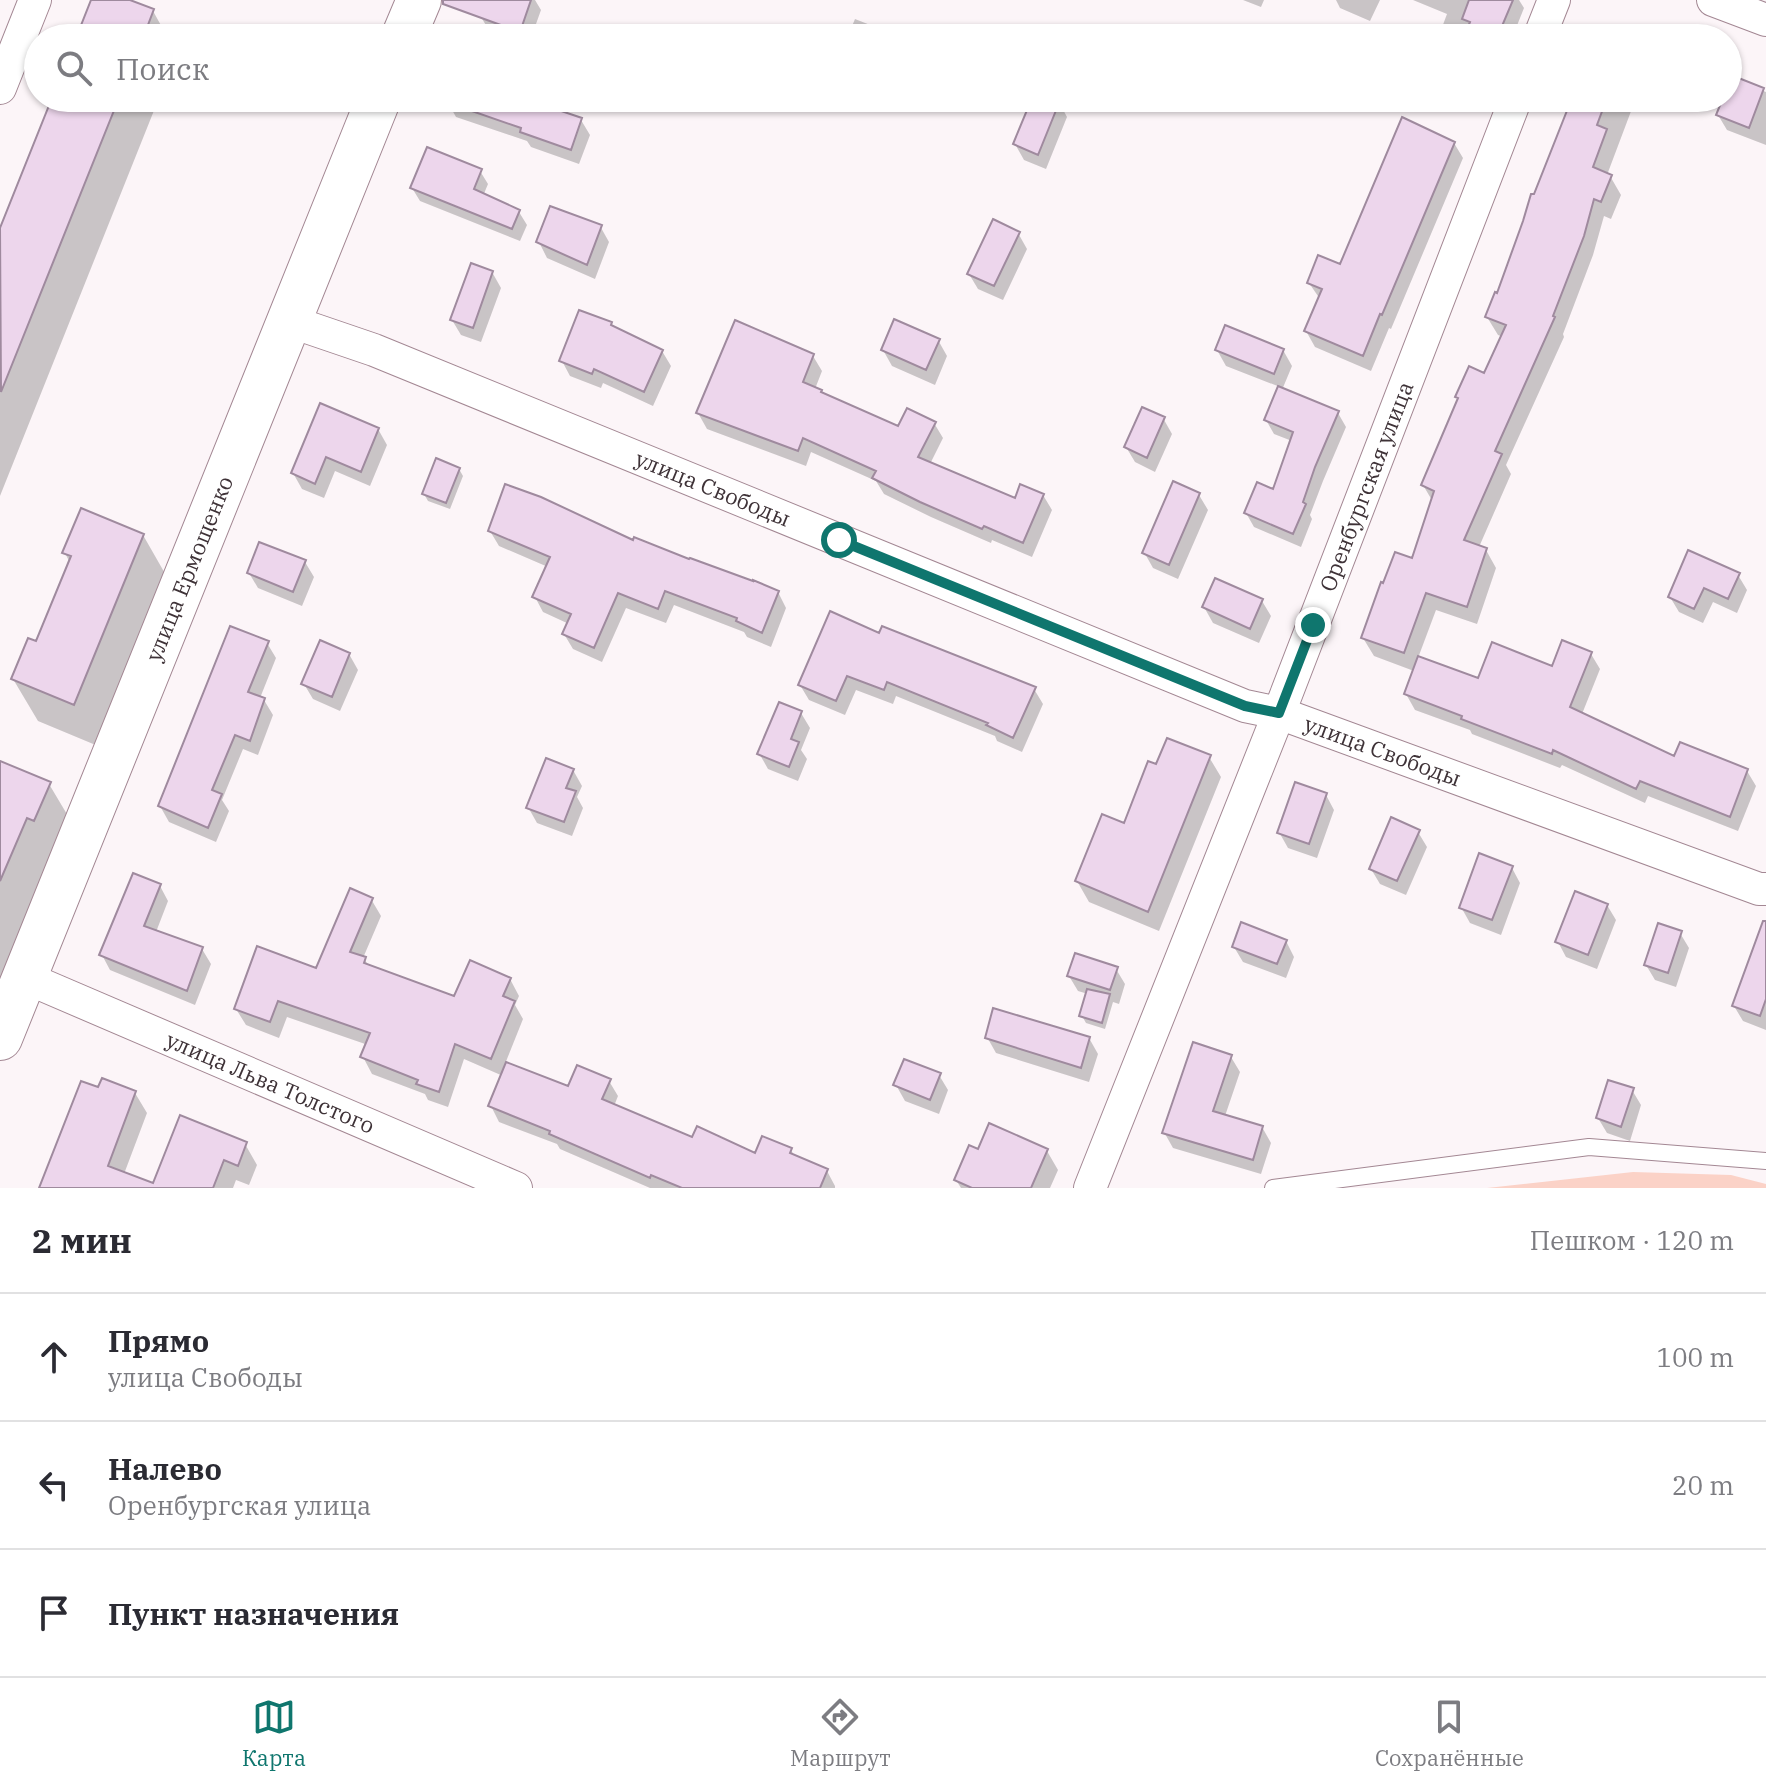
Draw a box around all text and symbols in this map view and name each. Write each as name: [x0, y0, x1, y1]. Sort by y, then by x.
search box: [24, 24, 1742, 112]
icon: search: [52, 46, 96, 90]
text: Поиск: [116, 49, 209, 88]
street label: Оренбургская улица: [1312, 377, 1419, 595]
street label: улица Свободы: [631, 443, 795, 533]
street label: улица Ермощенко: [138, 472, 239, 666]
route start: [821, 522, 857, 558]
route end: [1295, 607, 1331, 643]
street label: улица Свободы: [1300, 709, 1465, 793]
street label: улица Льва Толстого: [162, 1025, 379, 1140]
text: 2 мин: [32, 1218, 132, 1262]
text: Пешком · 120 m: [1530, 1223, 1734, 1257]
text: Прямо: [108, 1321, 209, 1360]
icon: ahead: [32, 1335, 76, 1379]
text: 100 m: [1656, 1340, 1734, 1374]
text: улица Свободы: [108, 1360, 303, 1394]
text: Налево: [108, 1449, 222, 1488]
icon: left: [32, 1463, 76, 1507]
text: 20 m: [1672, 1468, 1734, 1502]
text: Оренбургская улица: [108, 1488, 371, 1522]
icon: arrive: [32, 1591, 76, 1635]
text: Пункт назначения: [108, 1594, 399, 1633]
tab: Карта: [242, 1695, 306, 1772]
tab: Маршрут: [790, 1695, 891, 1772]
tab: Сохранённые: [1375, 1695, 1524, 1772]

